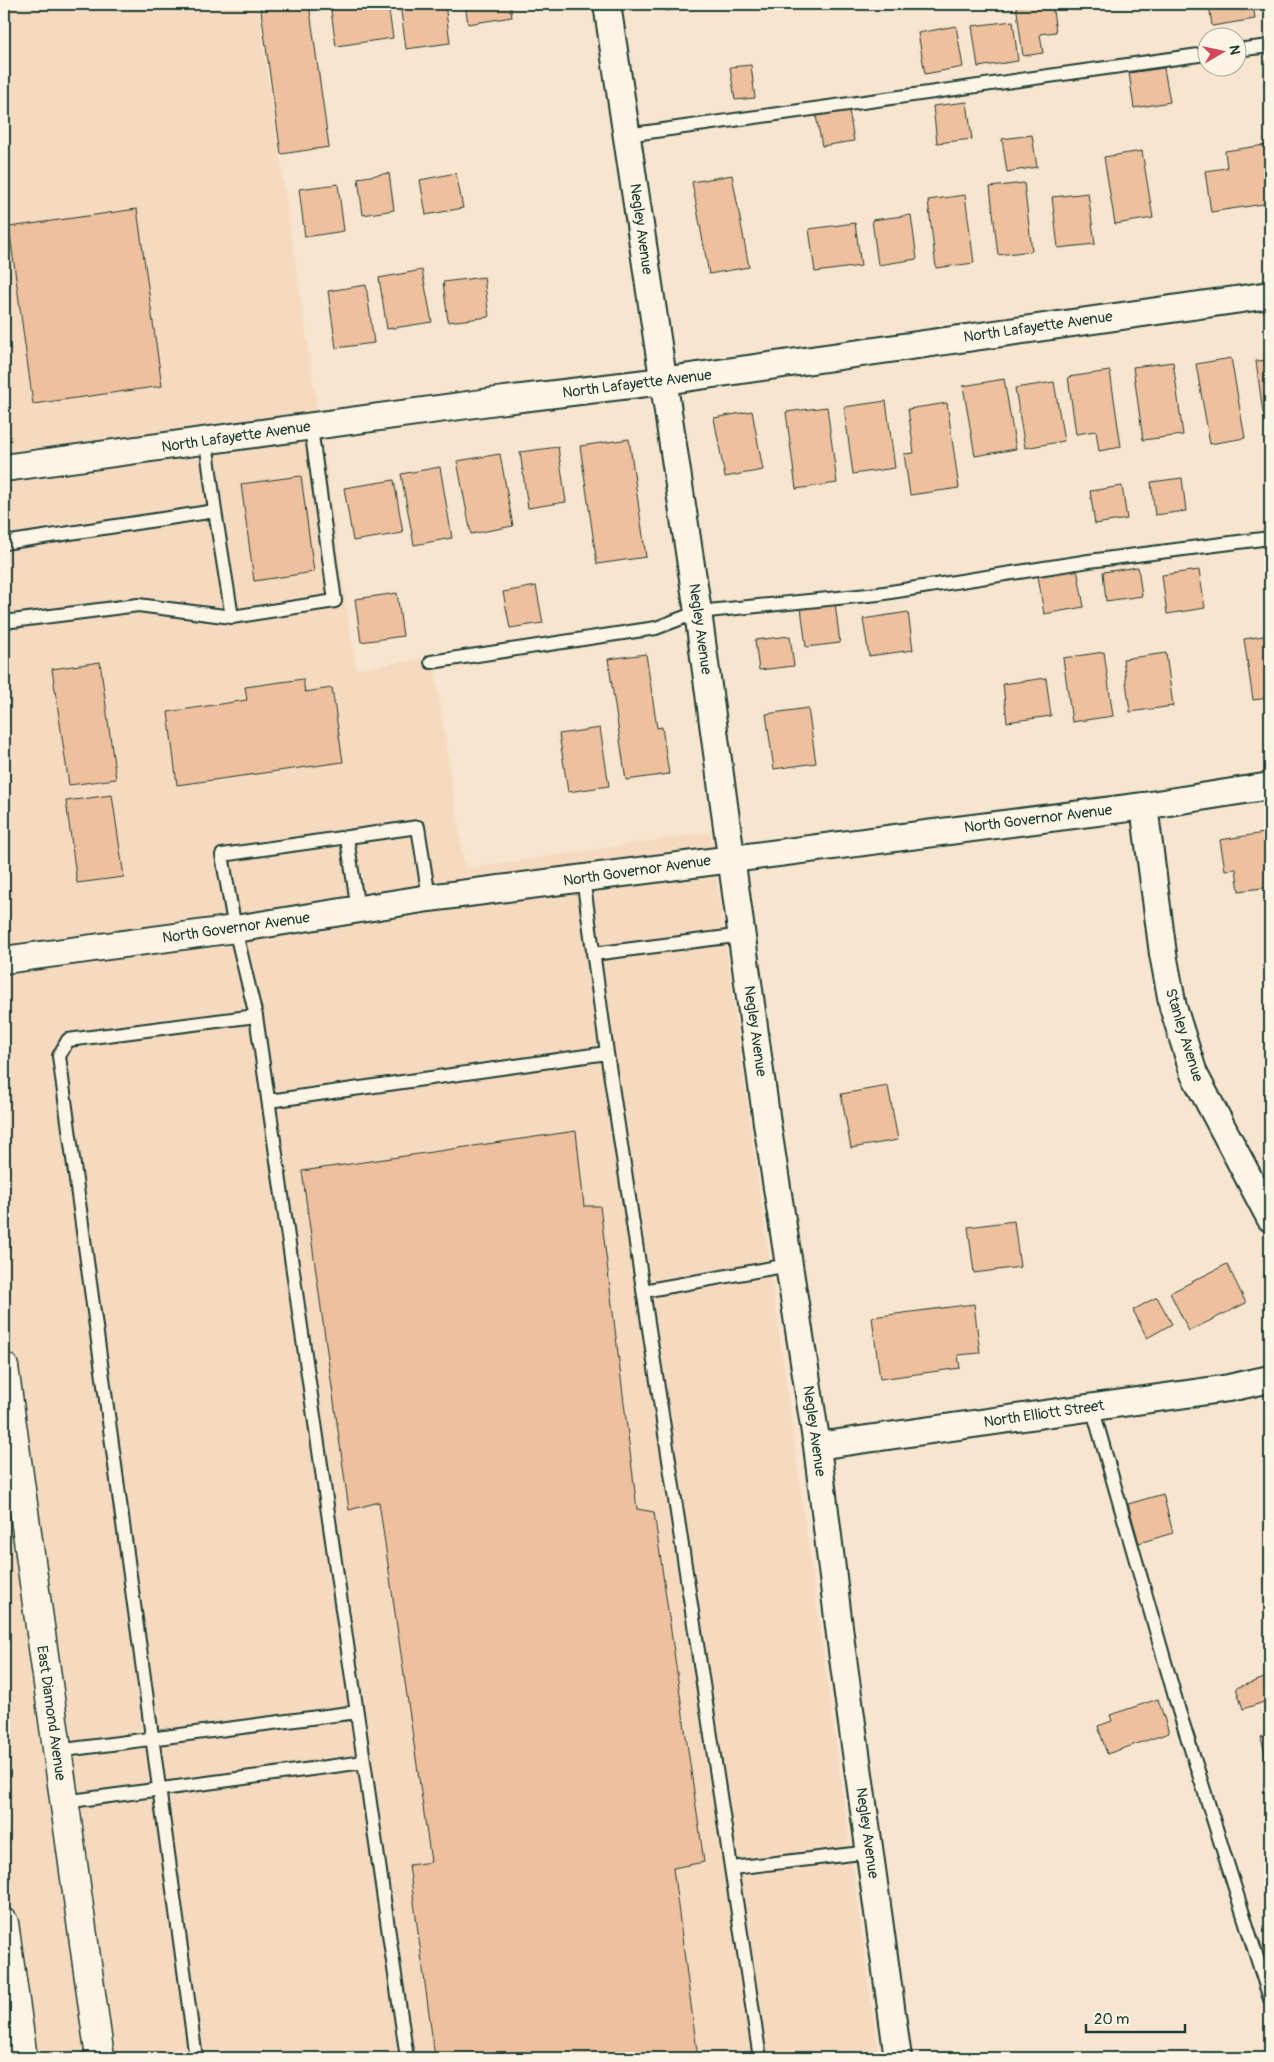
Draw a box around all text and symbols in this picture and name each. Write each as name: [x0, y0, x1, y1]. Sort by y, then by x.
north arrow: [1196, 28, 1246, 78]
text: N: [1225, 44, 1243, 56]
street label: Negley Avenue: [625, 182, 657, 276]
street label: North Lafayette Avenue: [962, 307, 1114, 347]
street label: North Lafayette Avenue: [561, 365, 713, 403]
street label: North Lafayette Avenue: [160, 417, 312, 457]
street label: Negley Avenue: [684, 582, 716, 676]
street label: North Governor Avenue: [963, 800, 1114, 838]
street label: North Governor Avenue: [562, 851, 713, 891]
street label: North Governor Avenue: [161, 908, 312, 948]
street label: Negley Avenue: [739, 984, 771, 1078]
street label: Stanley Avenue: [1161, 986, 1207, 1085]
street label: Negley Avenue: [798, 1384, 830, 1478]
street label: North Elliott Street: [982, 1396, 1106, 1432]
street label: East Diamond Avenue: [32, 1644, 70, 1782]
street label: Negley Avenue: [851, 1786, 883, 1880]
scale bar: [1086, 2002, 1185, 2034]
text: 20 m: [1094, 2010, 1129, 2029]

